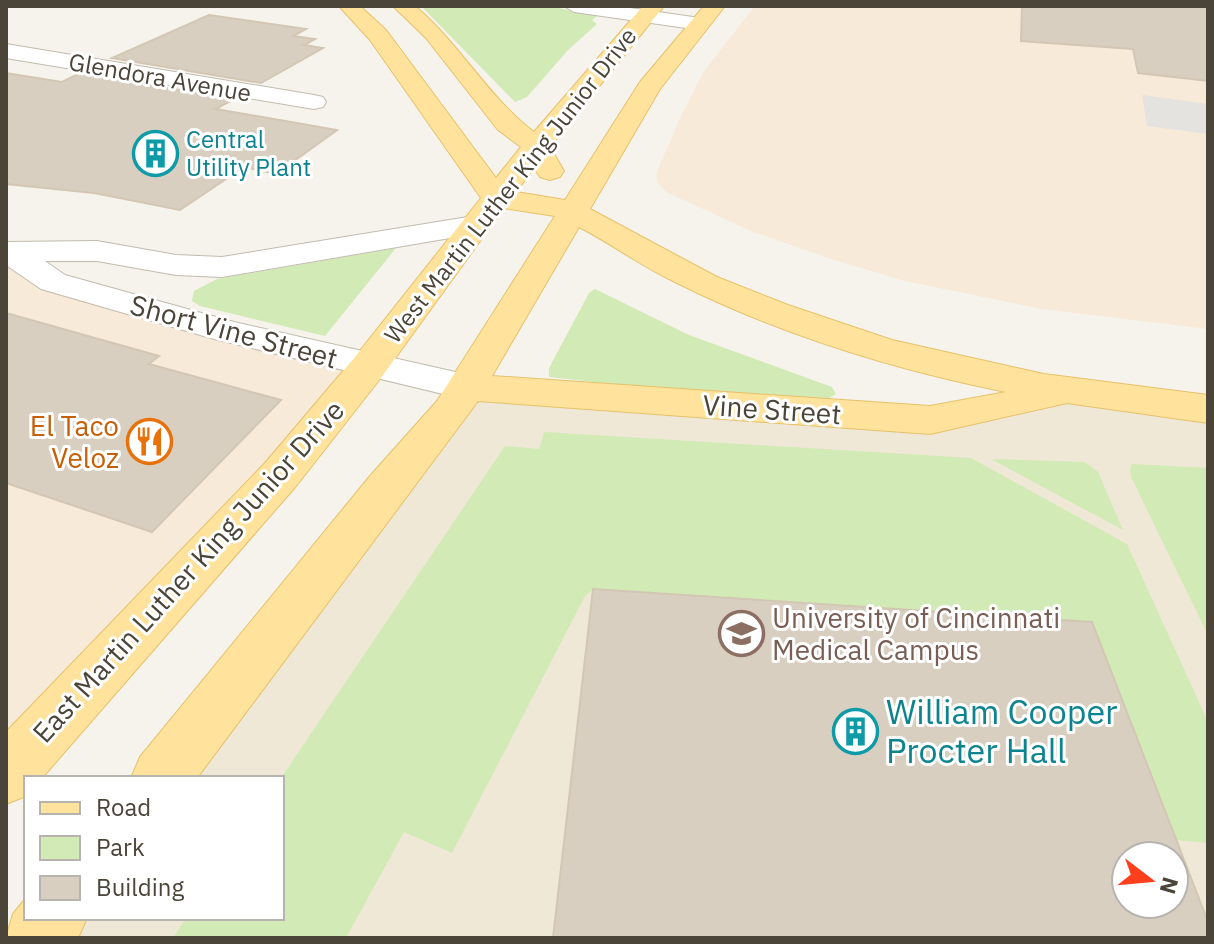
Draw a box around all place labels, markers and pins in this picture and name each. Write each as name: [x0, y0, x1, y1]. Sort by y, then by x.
place label: Central Utility Plant: [186, 123, 311, 183]
building icon: Central Utility Plant: [131, 129, 179, 177]
place label: El Taco Veloz: [30, 407, 119, 476]
restaurant icon: El Taco Veloz: [126, 417, 174, 465]
place label: University of Cincinnati Medical Campus: [772, 599, 1060, 668]
school or university icon: University of Cincinnati Medical Campus: [717, 609, 765, 657]
place label: William Cooper Procter Hall: [886, 689, 1118, 772]
building icon: William Cooper Procter Hall: [831, 707, 879, 755]

